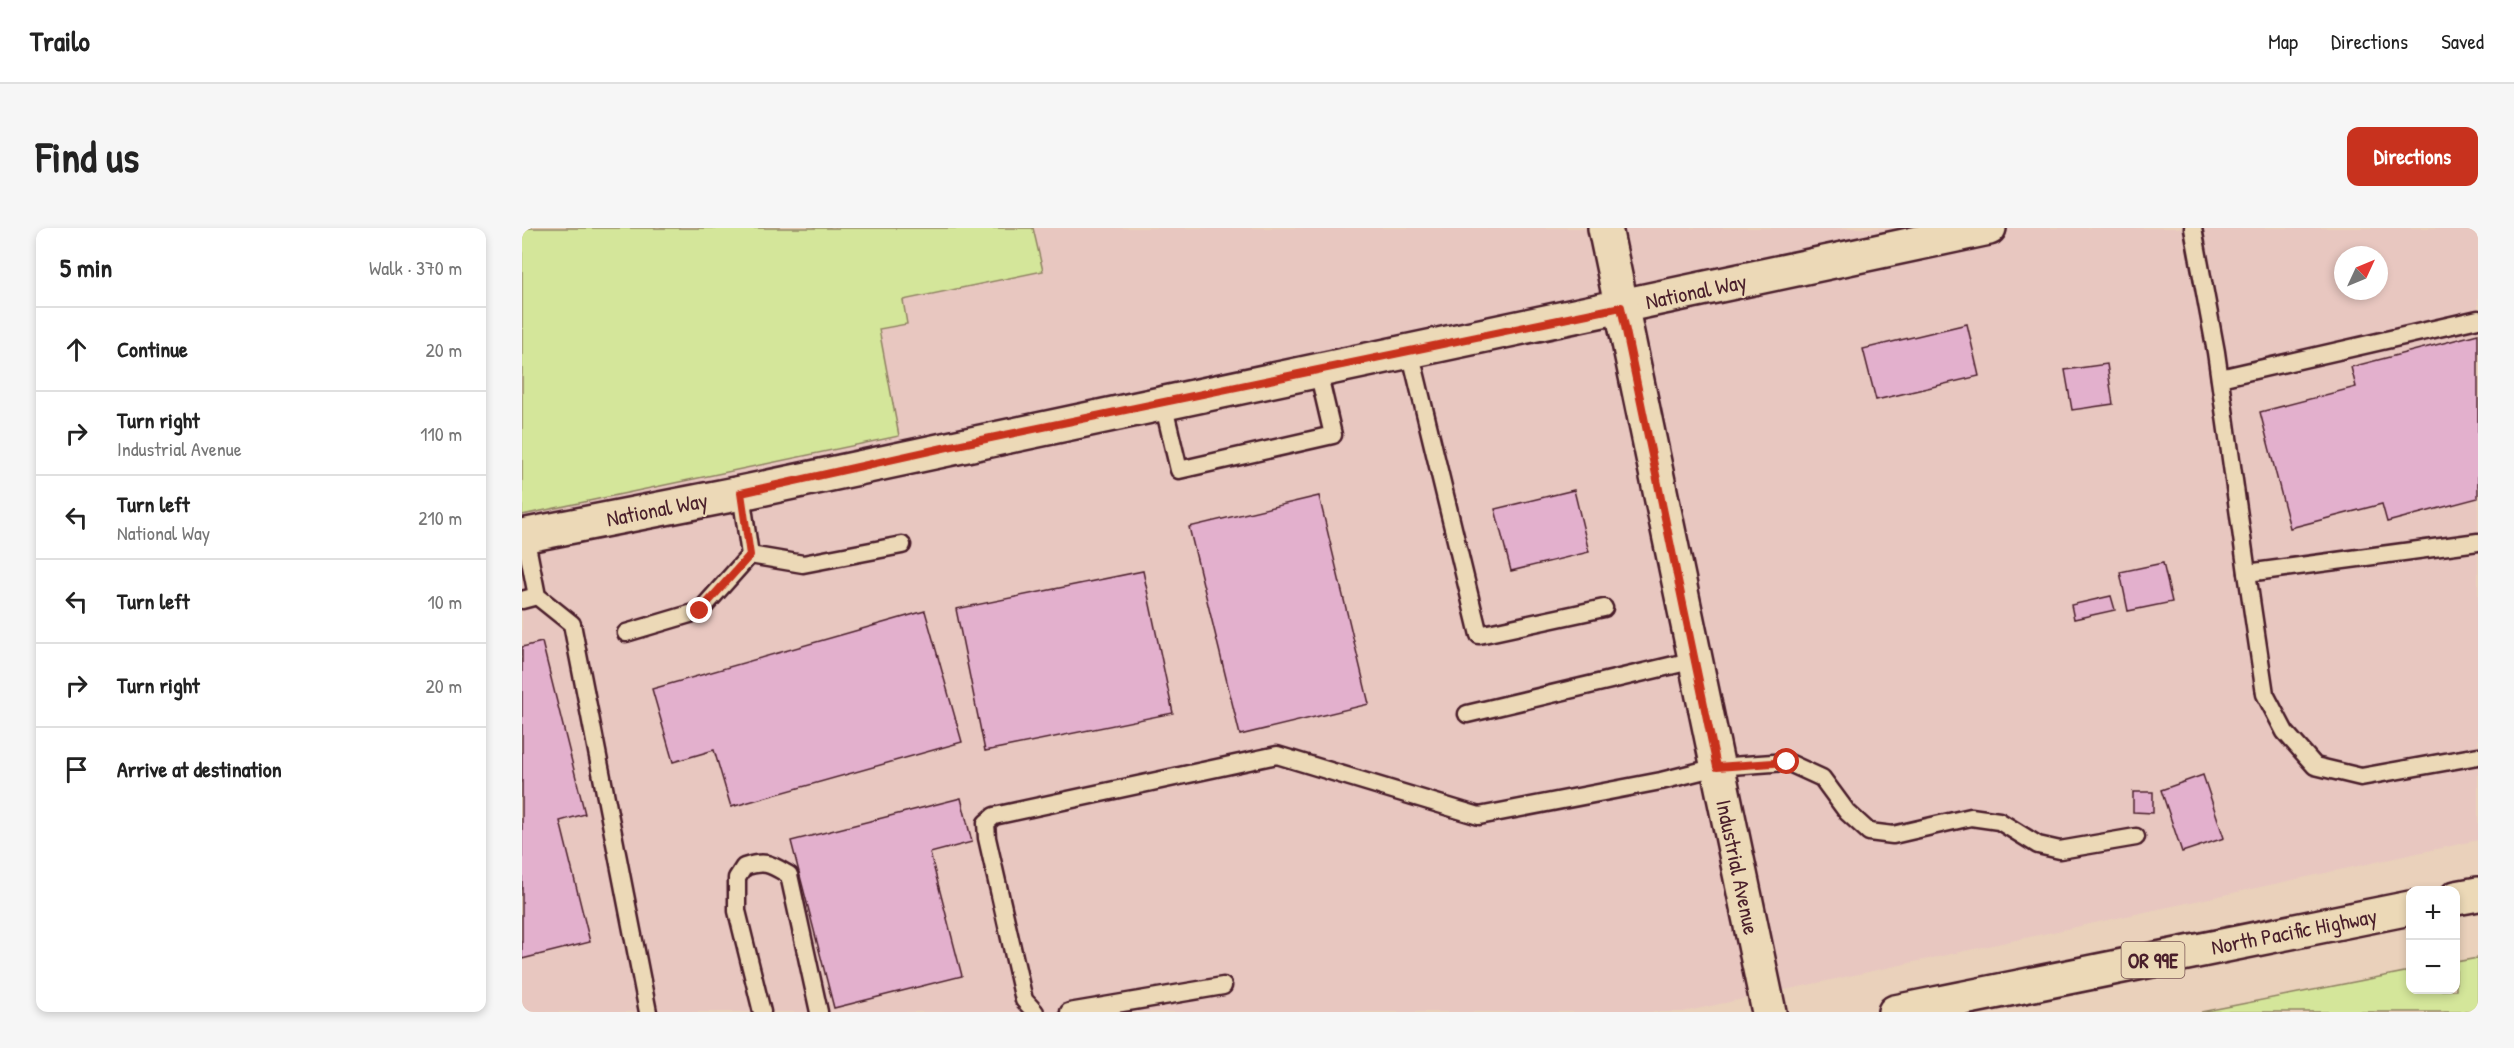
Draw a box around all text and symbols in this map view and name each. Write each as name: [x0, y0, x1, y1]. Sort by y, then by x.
text: Trailo: [30, 22, 90, 60]
text: Map: [2268, 27, 2298, 56]
text: Directions: [2331, 27, 2408, 56]
text: Saved: [2441, 27, 2484, 56]
button: Directions: [2347, 127, 2478, 186]
text: Find us: [36, 128, 139, 185]
north arrow: [2334, 246, 2388, 300]
text: 5 min: [60, 250, 112, 285]
text: Walk · 370 m: [369, 254, 462, 281]
street label: National Way: [1643, 266, 1749, 316]
icon: ahead: [60, 333, 93, 366]
text: Continue: [117, 334, 188, 364]
text: 20 m: [425, 336, 462, 363]
text: Turn right: [117, 405, 200, 435]
icon: right: [60, 417, 93, 450]
text: 110 m: [420, 420, 462, 447]
text: Industrial Avenue: [117, 435, 242, 462]
street label: National Way: [604, 484, 710, 534]
text: Turn left: [117, 489, 190, 519]
icon: left: [60, 501, 93, 534]
text: 210 m: [418, 504, 462, 531]
text: National Way: [117, 519, 210, 546]
icon: left: [60, 585, 93, 618]
text: Turn left: [117, 586, 190, 616]
text: 10 m: [428, 588, 462, 615]
route end: [686, 597, 712, 623]
icon: right: [60, 669, 93, 702]
text: Turn right: [117, 670, 200, 700]
text: 20 m: [425, 672, 462, 699]
route start: [1773, 748, 1799, 774]
icon: arrive: [60, 753, 93, 786]
text: Arrive at destination: [117, 754, 282, 784]
street label: Industrial Avenue: [1709, 797, 1767, 937]
map controls: [2406, 886, 2460, 994]
button: +: [2406, 886, 2460, 940]
street label: North Pacific Highway: [2209, 900, 2379, 962]
button: −: [2406, 940, 2460, 994]
road number: OR 99E: [2122, 942, 2184, 978]

